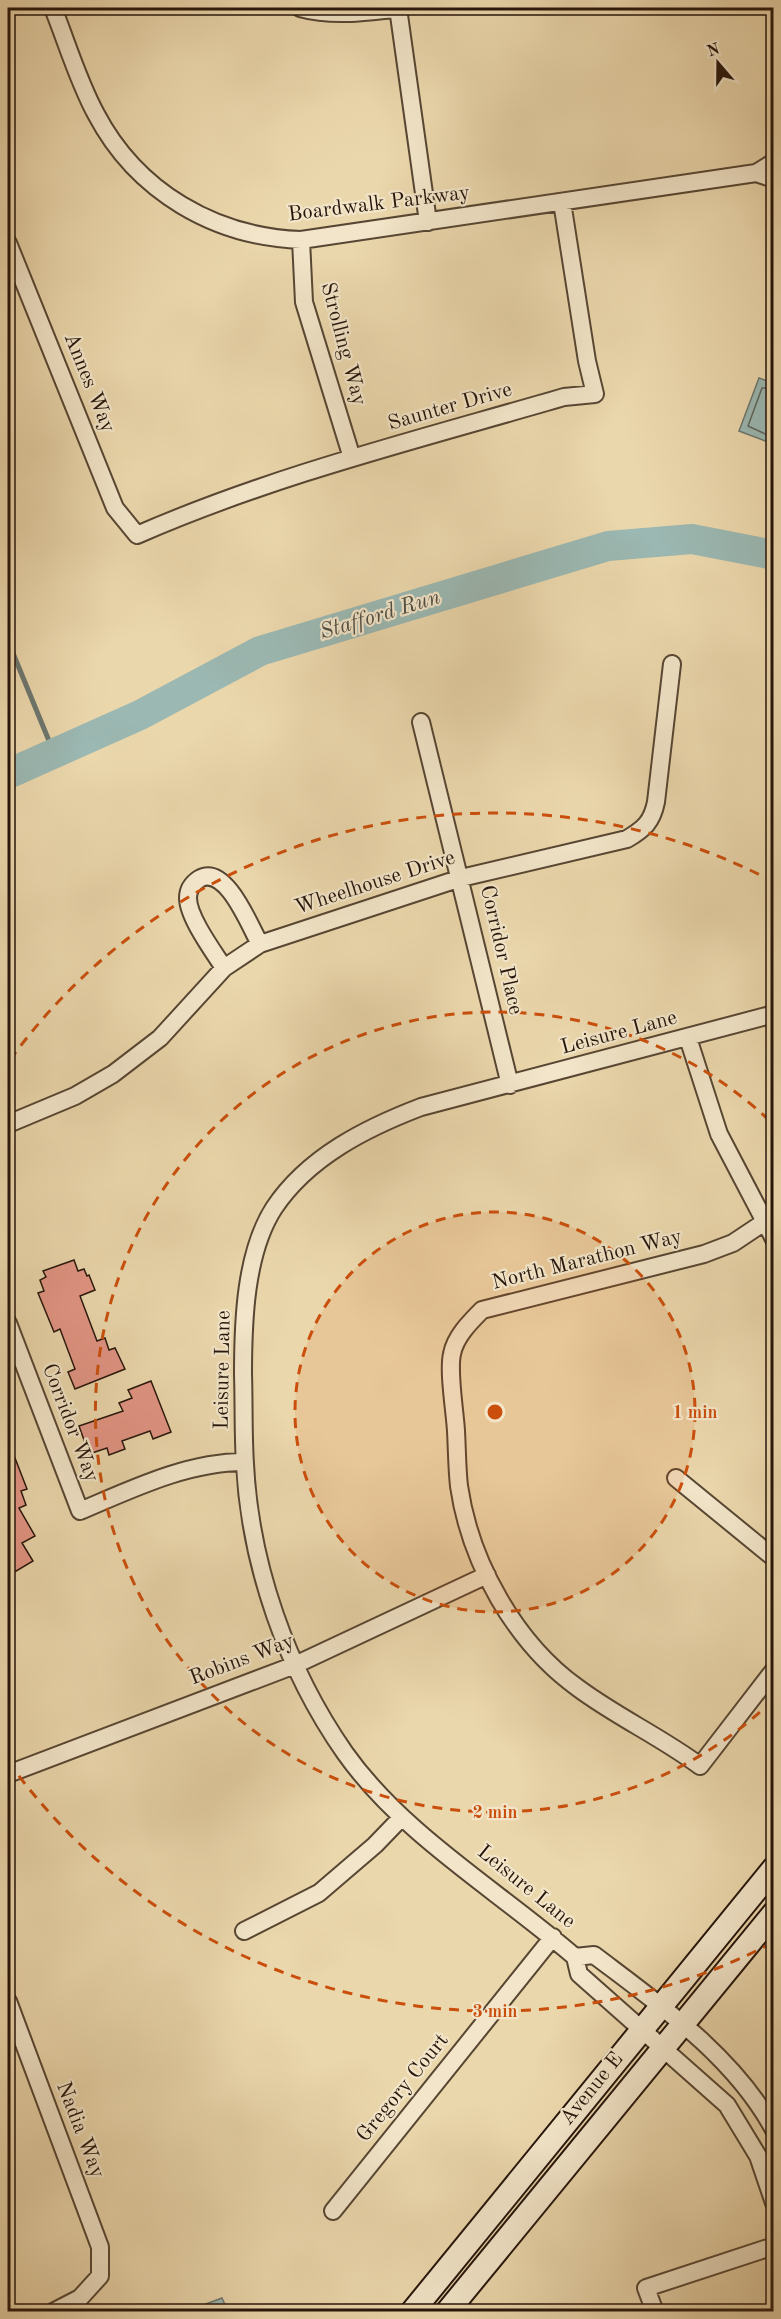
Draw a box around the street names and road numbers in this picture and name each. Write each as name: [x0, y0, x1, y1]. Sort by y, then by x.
street label: Boardwalk Parkway: [287, 182, 471, 226]
street label: Strolling Way: [316, 280, 370, 408]
street label: Annes Way: [60, 330, 118, 436]
street label: Saunter Drive: [386, 379, 514, 435]
street label: Wheelhouse Drive: [292, 847, 458, 919]
street label: Corridor Place: [476, 883, 526, 1017]
street label: Leisure Lane: [559, 1007, 679, 1059]
street label: North Marathon Way: [490, 1226, 684, 1294]
street label: Leisure Lane: [211, 1310, 235, 1430]
street label: Corridor Way: [38, 1361, 102, 1485]
street label: Robins Way: [187, 1630, 297, 1690]
street label: Leisure Lane: [473, 1841, 579, 1933]
street label: Gregory Court: [353, 2030, 453, 2146]
street label: Avenue E: [556, 2049, 628, 2129]
street label: Nadia Way: [52, 2079, 108, 2181]

